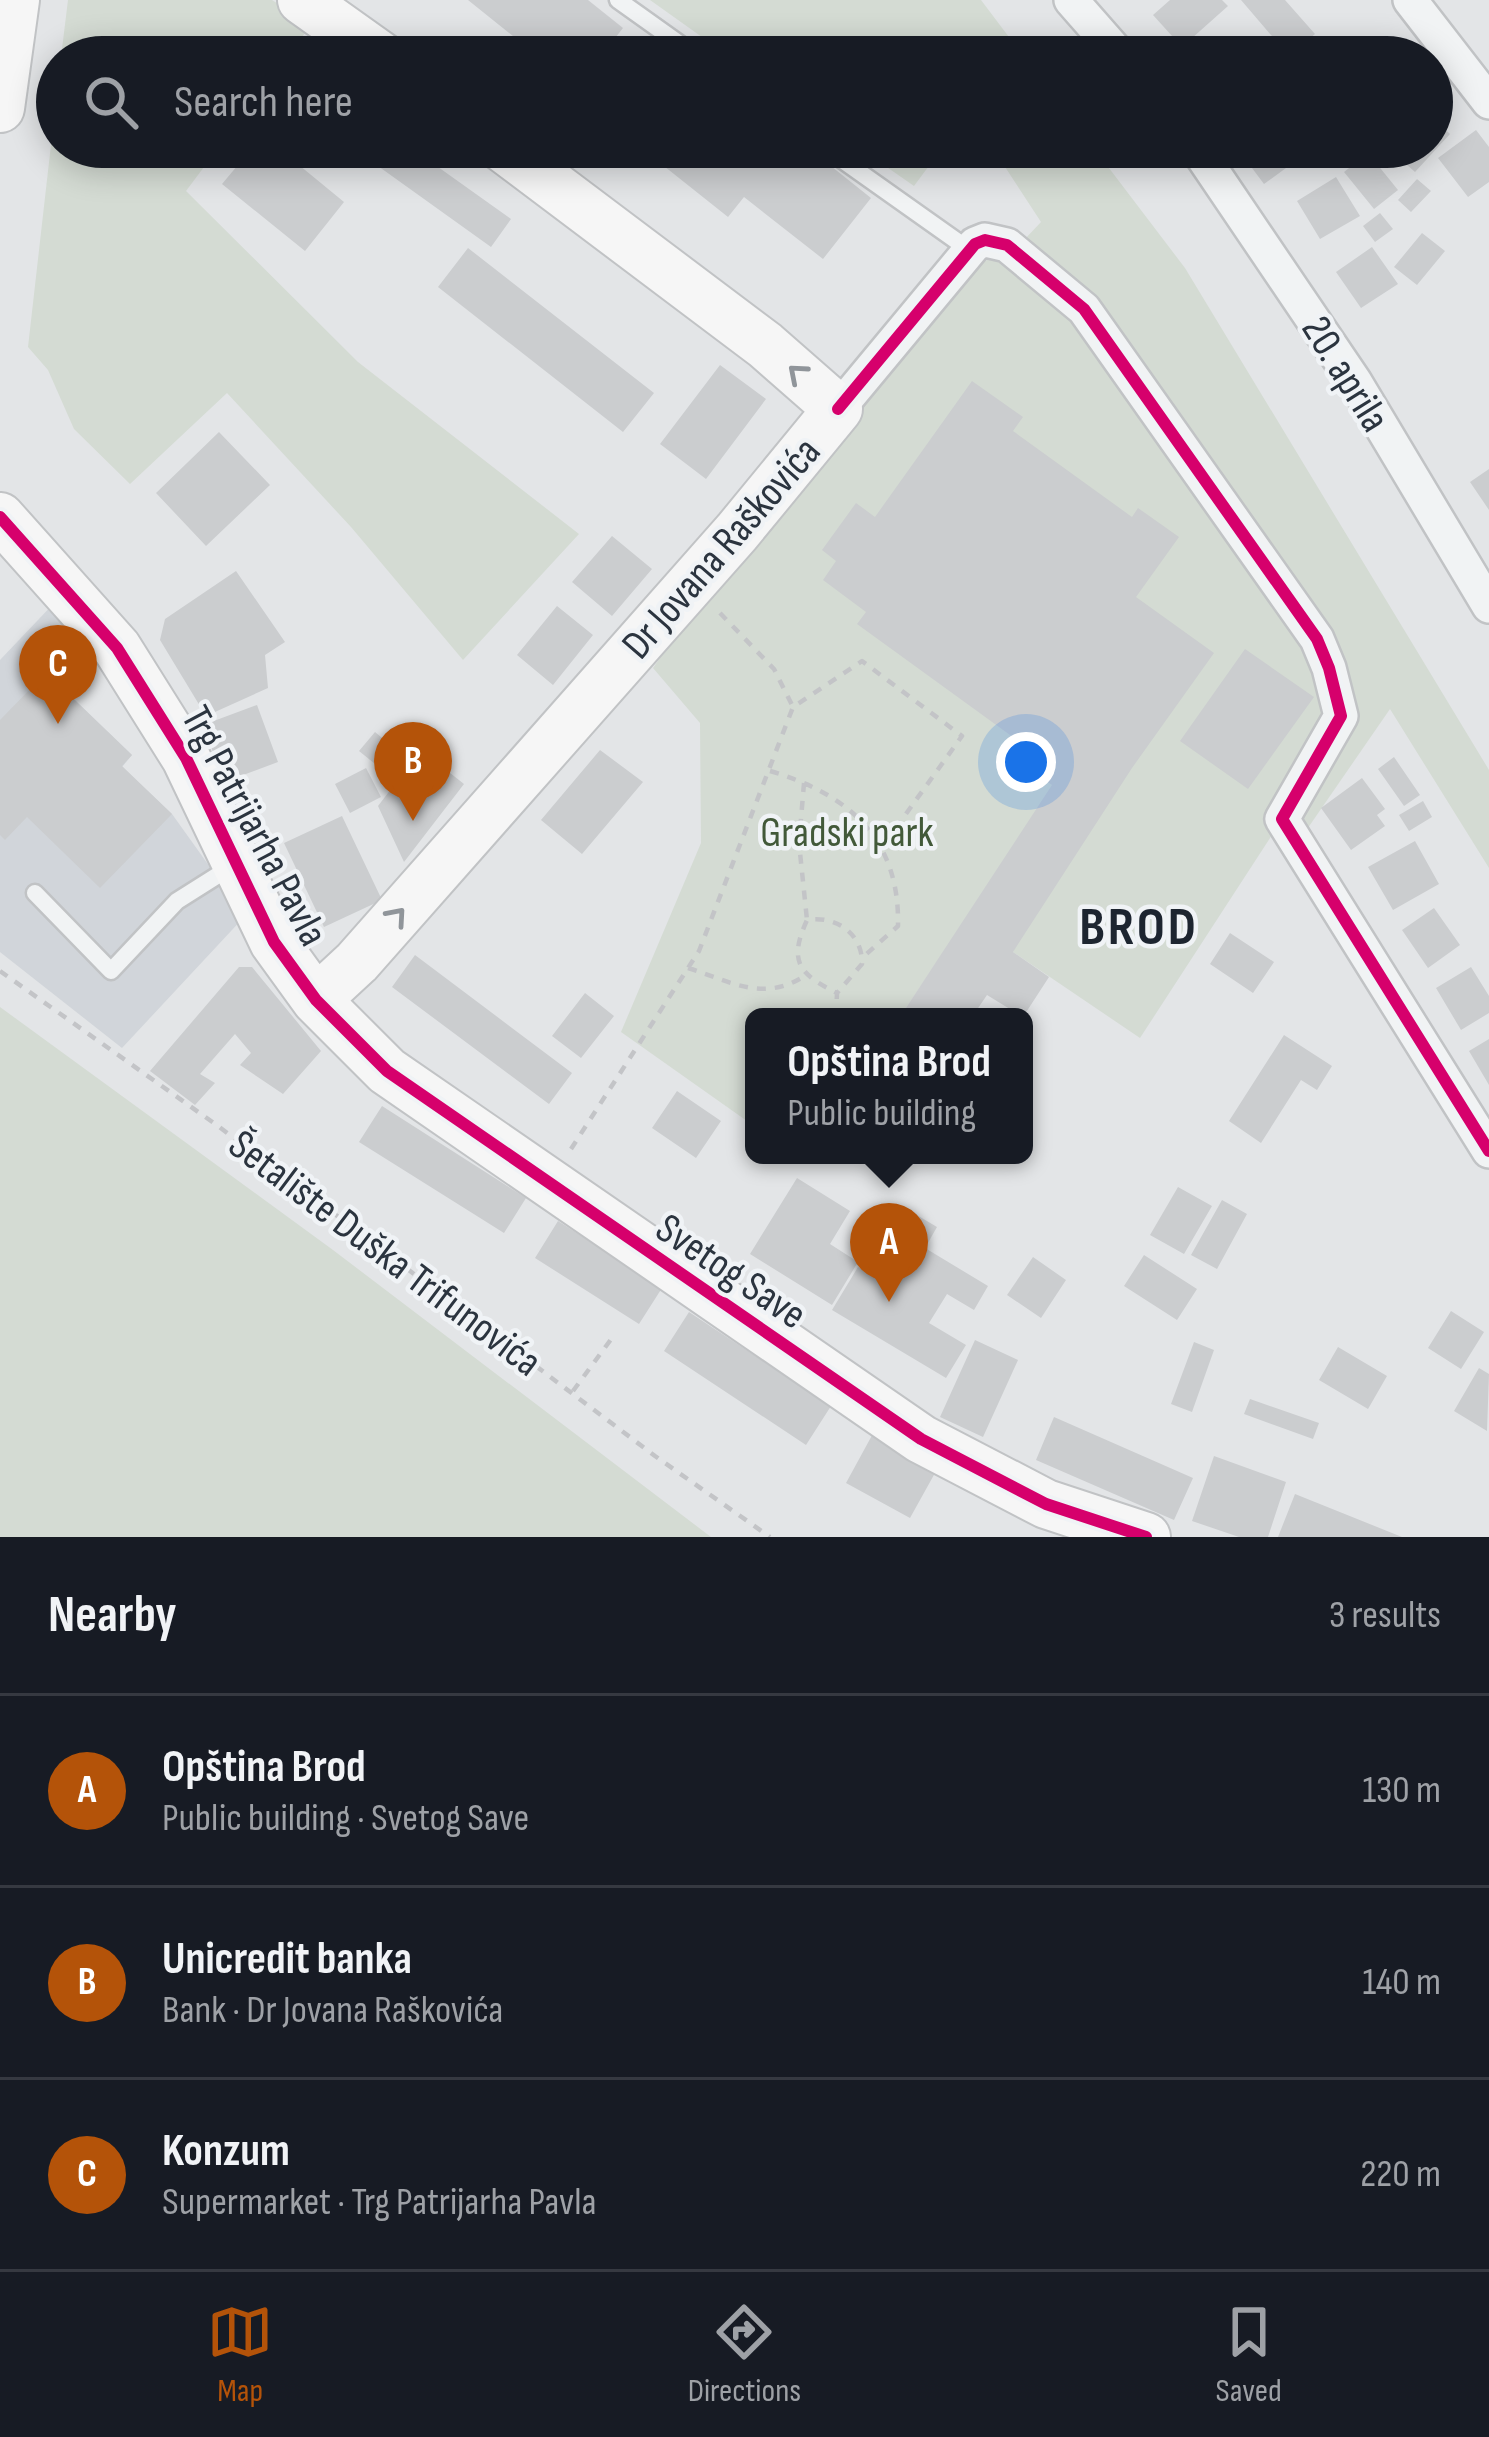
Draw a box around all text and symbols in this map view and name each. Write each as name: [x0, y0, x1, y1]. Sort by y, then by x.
search box: [36, 36, 1453, 168]
icon: search: [78, 69, 144, 135]
text: Search here: [174, 75, 353, 130]
street label: 20. aprila: [1290, 307, 1400, 442]
one-way arrow: [789, 366, 811, 387]
street label: Dr Jovana Raškovića: [612, 427, 832, 670]
pin: C: [19, 625, 97, 724]
street label: Trg Patrijarha Pavla: [169, 698, 338, 955]
pin: B: [374, 722, 452, 821]
your location: [996, 732, 1056, 792]
park label: Gradski park: [760, 808, 934, 859]
district label: BROD: [1079, 895, 1199, 960]
one-way arrow: [383, 908, 404, 930]
popup: [745, 1008, 1033, 1164]
text: Opština Brod: [787, 1035, 991, 1090]
text: Public building: [787, 1090, 976, 1137]
street label: Šetalište Duška Trifunovića: [218, 1120, 551, 1388]
street label: Svetog Save: [646, 1203, 815, 1341]
pin: A: [850, 1203, 928, 1302]
text: Nearby: [48, 1585, 177, 1646]
text: 3 results: [1329, 1592, 1441, 1639]
text: Opština Brod: [162, 1740, 366, 1795]
text: A: [78, 1767, 96, 1814]
text: 130 m: [1362, 1767, 1441, 1814]
text: Public building · Svetog Save: [162, 1795, 529, 1842]
text: Unicredit banka: [162, 1932, 412, 1987]
text: B: [78, 1959, 96, 2006]
text: 140 m: [1362, 1959, 1441, 2006]
text: Bank · Dr Jovana Raškovića: [162, 1987, 503, 2034]
text: Konzum: [162, 2124, 290, 2179]
text: C: [77, 2151, 97, 2198]
text: 220 m: [1360, 2151, 1441, 2198]
text: Supermarket · Trg Patrijarha Pavla: [162, 2179, 596, 2226]
tab: Map: [207, 2299, 273, 2411]
tab: Directions: [688, 2299, 801, 2411]
tab: Saved: [1216, 2299, 1282, 2411]

